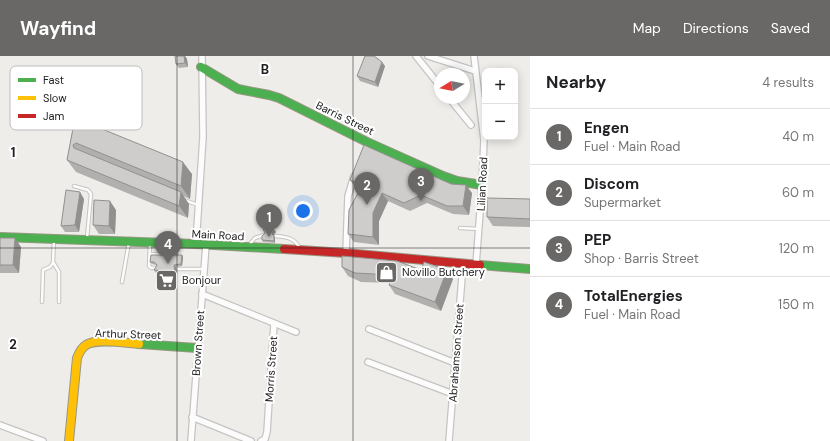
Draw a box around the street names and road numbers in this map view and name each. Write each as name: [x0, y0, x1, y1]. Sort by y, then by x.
street label: Barris Street: [314, 98, 376, 138]
street label: Lilian Road: [474, 156, 490, 212]
street label: Main Road: [191, 227, 245, 243]
street label: Abrahamson Street: [446, 303, 466, 403]
street label: Brown Street: [189, 310, 207, 376]
street label: Arthur Street: [95, 326, 161, 342]
street label: Morris Street: [262, 335, 280, 403]

